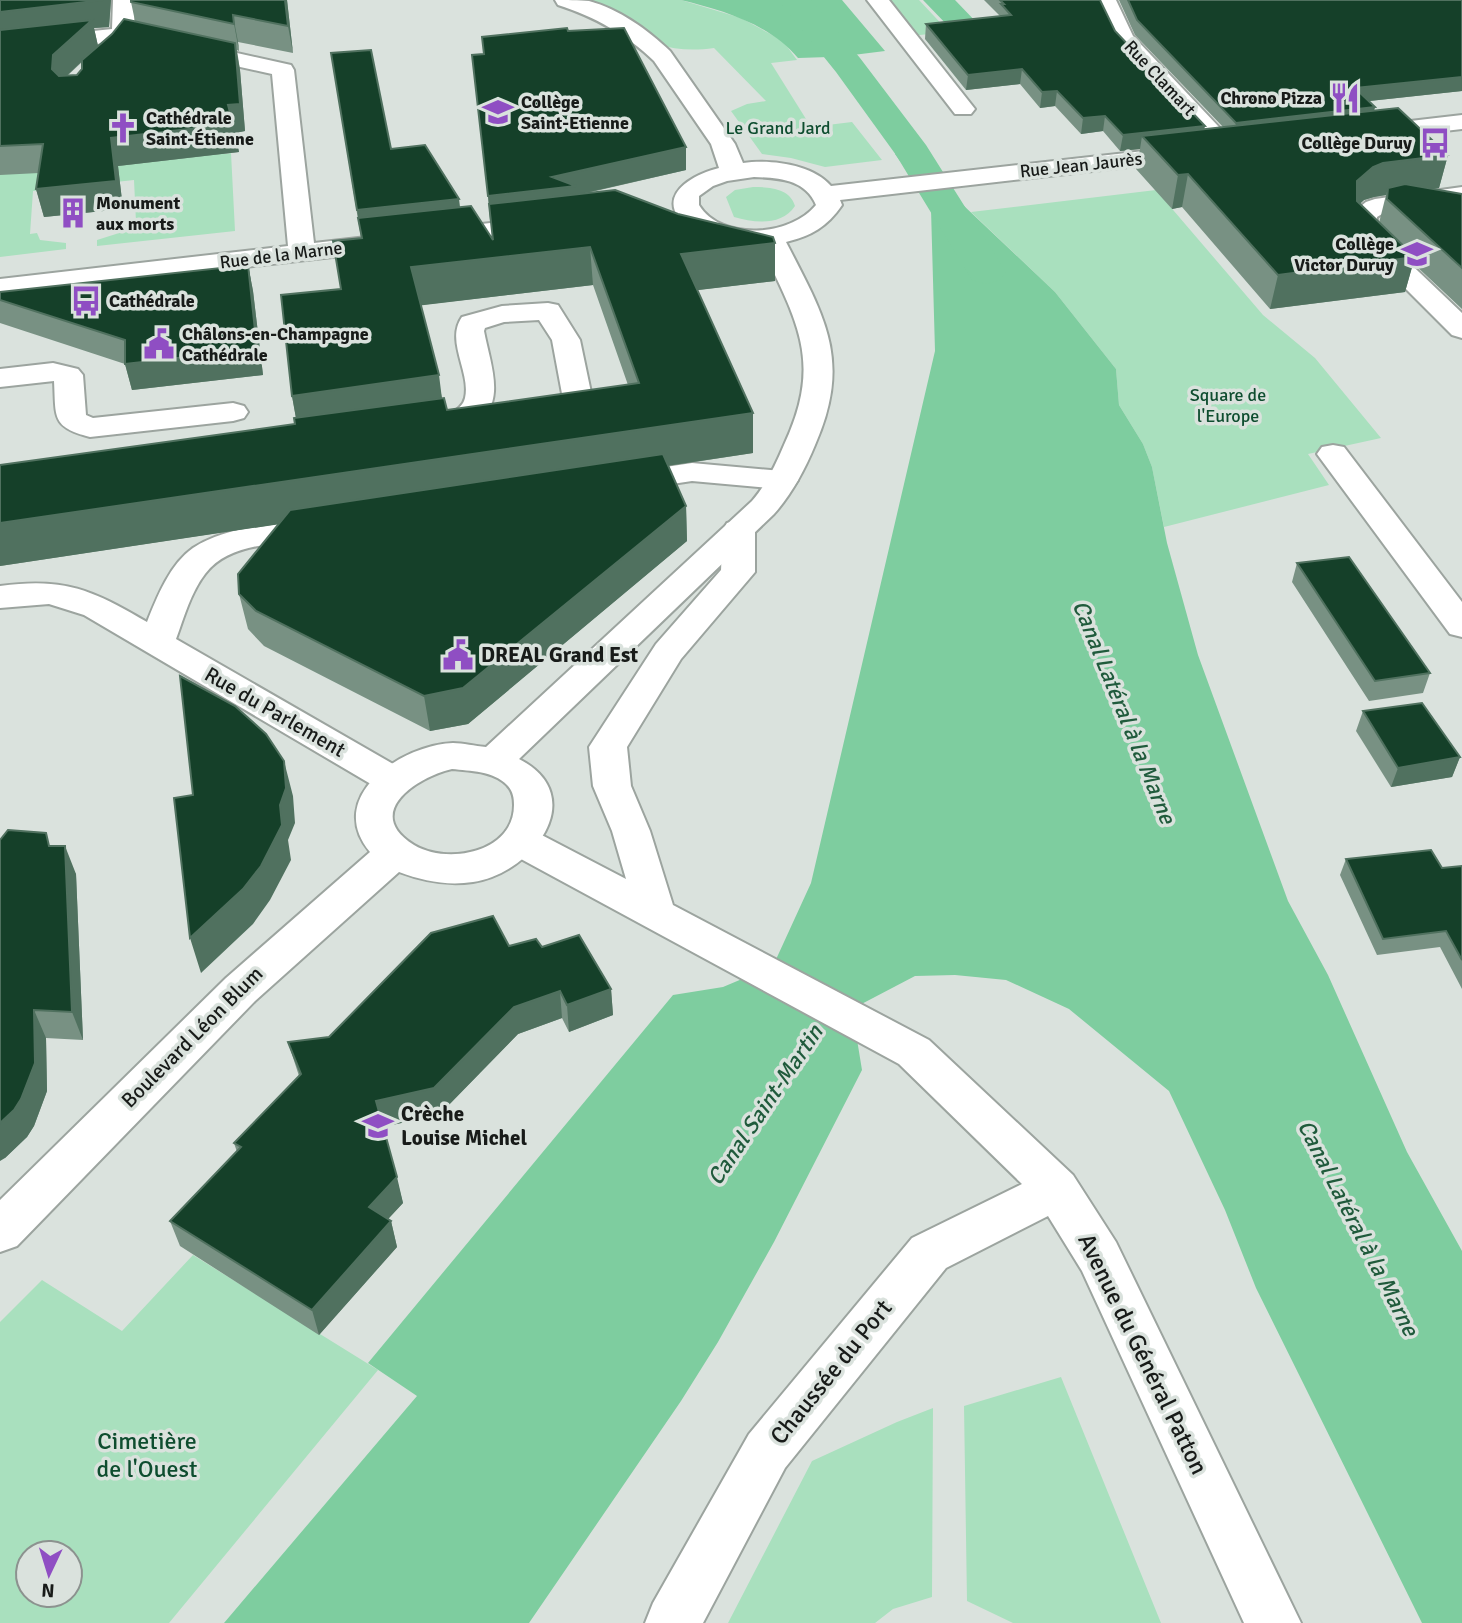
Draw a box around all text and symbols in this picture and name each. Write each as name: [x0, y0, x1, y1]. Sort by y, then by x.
street label: Rue Clamart: [1119, 36, 1201, 120]
restaurant icon: Chrono Pizza: [1328, 81, 1362, 115]
place label: Chrono Pizza: [1220, 87, 1322, 109]
place label: Collège Saint-Etienne: [521, 91, 629, 134]
school or university icon: Collège Saint-Etienne: [481, 95, 515, 129]
place label: Cathédrale Saint-Étienne: [146, 107, 254, 150]
church icon: Cathédrale Saint-Étienne: [106, 111, 140, 145]
park label: Le Grand Jard: [725, 117, 831, 139]
bus stop icon: Collège Duruy: [1418, 126, 1452, 160]
place label: Collège Duruy: [1301, 132, 1412, 154]
street label: Rue Jean Jaurès: [1019, 148, 1143, 182]
place label: Monument aux morts: [96, 192, 180, 235]
building icon: Monument aux morts: [56, 196, 90, 230]
place label: Collège Victor Duruy: [1294, 233, 1394, 276]
street label: Rue de la Marne: [219, 237, 343, 273]
school or university icon: Collège Victor Duruy: [1400, 237, 1434, 271]
bus stop icon: Cathédrale: [69, 284, 103, 318]
place label: Cathédrale: [109, 290, 195, 312]
place label: Châlons-en-Champagne Cathédrale: [182, 323, 369, 366]
public building icon: Châlons-en-Champagne Cathédrale: [142, 327, 176, 361]
park label: Square de l'Europe: [1190, 384, 1266, 427]
water label: Canal Latéral à la Marne: [1066, 596, 1183, 829]
public building icon: DREAL Grand Est: [441, 638, 475, 672]
place label: DREAL Grand Est: [481, 642, 638, 668]
street label: Rue du Parlement: [200, 661, 350, 763]
street label: Boulevard Léon Blum: [116, 961, 268, 1113]
water label: Canal Saint-Martin: [701, 1018, 830, 1191]
place label: Crèche Louise Michel: [401, 1101, 527, 1151]
school or university icon: Crèche Louise Michel: [361, 1109, 395, 1143]
water label: Canal Latéral à la Marne: [1291, 1115, 1426, 1342]
street label: Avenue du Général Patton: [1072, 1229, 1214, 1479]
street label: Chaussée du Port: [764, 1294, 898, 1450]
park label: Cimetière de l'Ouest: [96, 1426, 198, 1484]
north arrow: [14, 1539, 84, 1609]
text: N: [40, 1578, 55, 1602]

